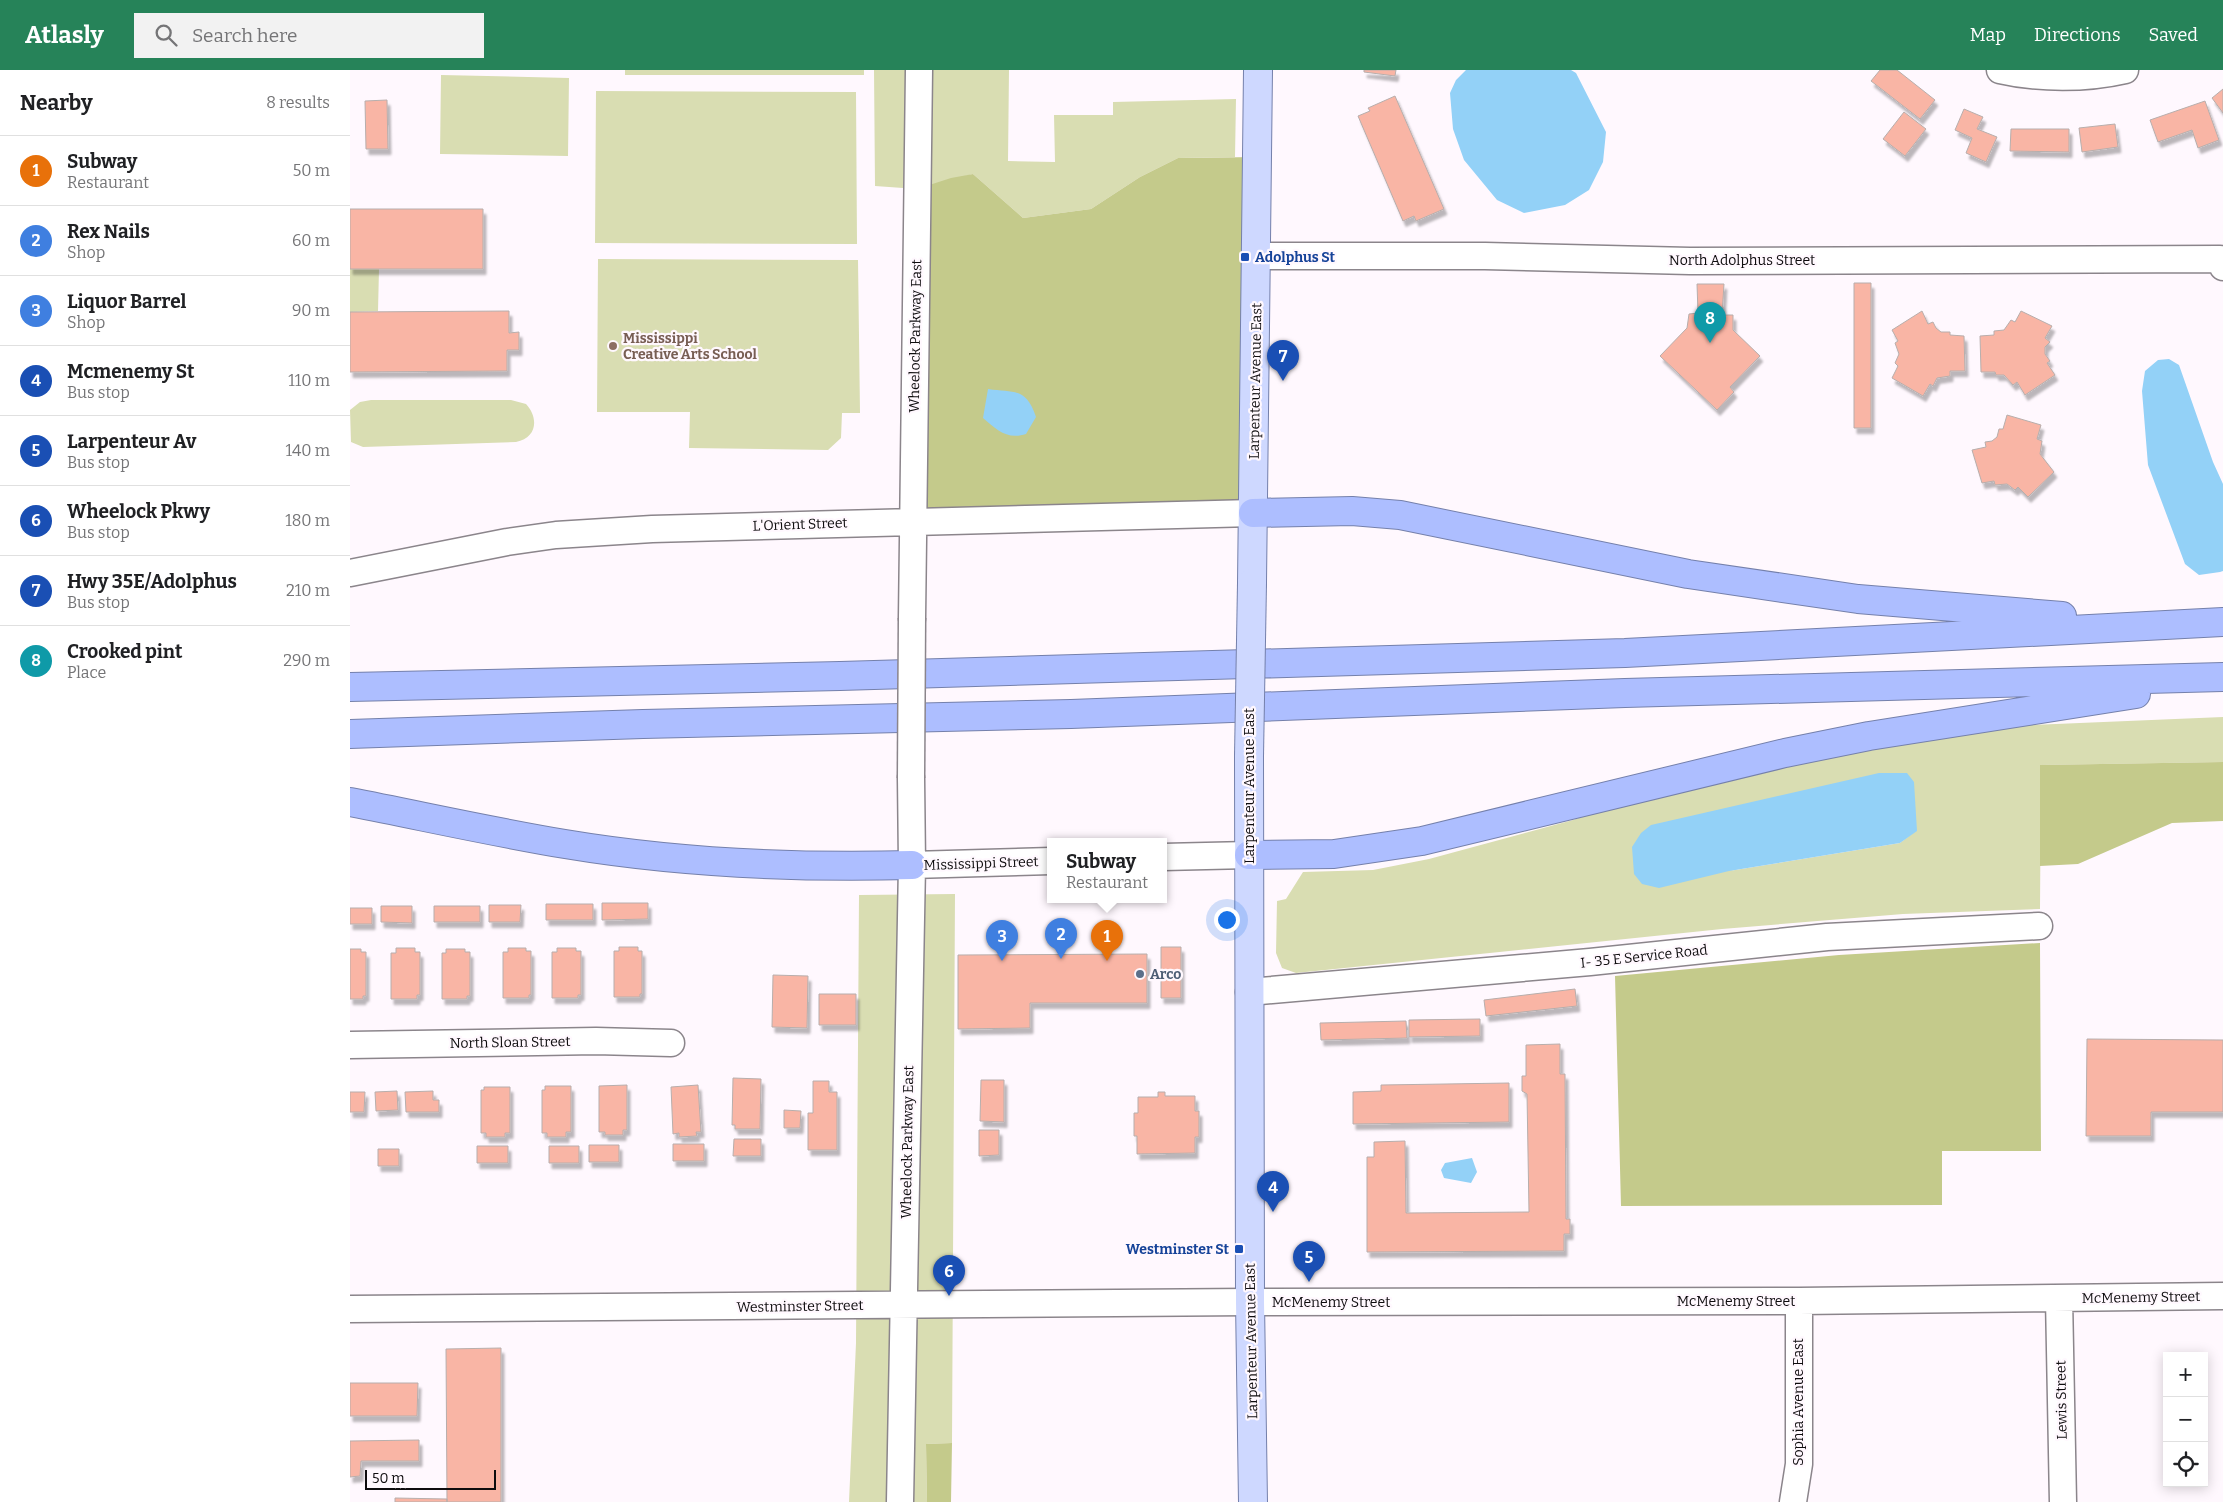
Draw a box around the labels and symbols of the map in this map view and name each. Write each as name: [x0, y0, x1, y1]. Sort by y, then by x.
place label: Adolphus St: [1255, 249, 1336, 266]
marker: Adolphus St: [1239, 251, 1251, 263]
street label: North Adolphus Street: [1669, 252, 1815, 269]
street label: Wheelock Parkway East: [906, 259, 925, 413]
pin: 8: [1694, 302, 1726, 343]
street label: Larpenteur Avenue East: [1246, 303, 1265, 459]
place label: Mississippi Creative Arts School: [623, 330, 758, 363]
marker: Mississippi Creative Arts School: [607, 340, 619, 352]
pin: 7: [1267, 340, 1299, 381]
street label: L'Orient Street: [752, 514, 848, 535]
street label: Larpenteur Avenue East: [1241, 708, 1258, 864]
street label: Mississippi Street: [923, 853, 1039, 874]
your location: [1214, 907, 1240, 933]
pin: 2: [1045, 918, 1077, 959]
pin: 3: [986, 920, 1018, 961]
pin: 1: [1091, 920, 1123, 961]
street label: I- 35 E Service Road: [1580, 941, 1708, 972]
place label: Arco: [1150, 966, 1181, 983]
marker: Arco: [1134, 968, 1146, 980]
street label: North Sloan Street: [449, 1033, 571, 1052]
street label: Wheelock Parkway East: [898, 1065, 917, 1219]
pin: 4: [1257, 1171, 1289, 1212]
place label: Westminster St: [1126, 1241, 1229, 1258]
pin: 5: [1293, 1241, 1325, 1282]
marker: Westminster St: [1233, 1243, 1245, 1255]
pin: 6: [933, 1255, 965, 1296]
street label: Larpenteur Avenue East: [1242, 1263, 1261, 1419]
street label: McMenemy Street: [2082, 1288, 2200, 1307]
street label: McMenemy Street: [1677, 1293, 1795, 1310]
street label: McMenemy Street: [1272, 1294, 1390, 1311]
street label: Westminster Street: [736, 1297, 864, 1316]
street label: Sophia Avenue East: [1790, 1338, 1807, 1466]
street label: Lewis Street: [2052, 1360, 2071, 1440]
scale bar: [365, 1467, 496, 1490]

